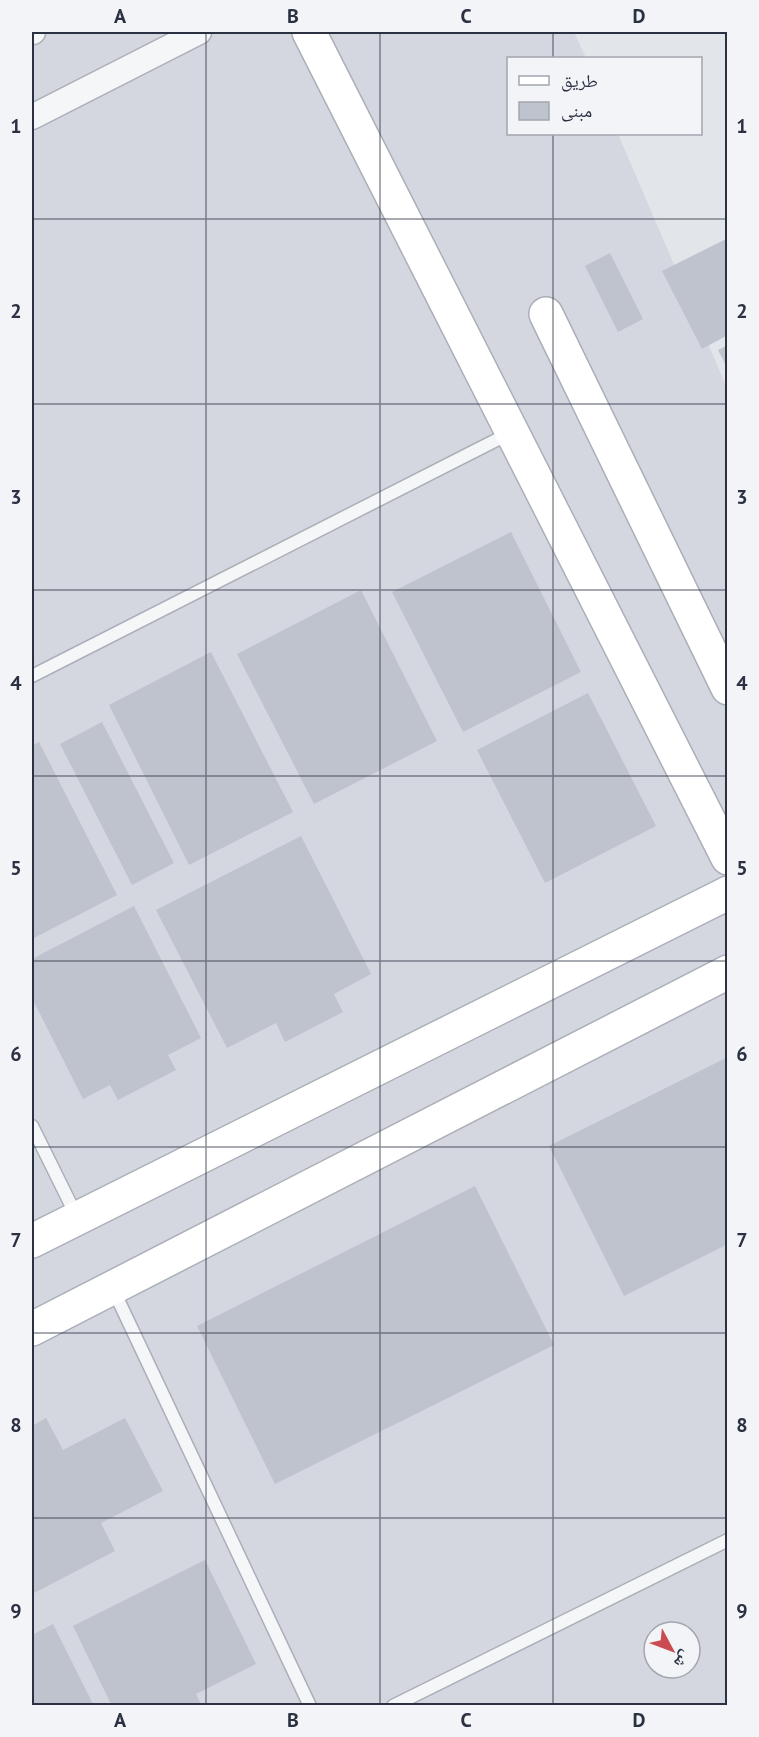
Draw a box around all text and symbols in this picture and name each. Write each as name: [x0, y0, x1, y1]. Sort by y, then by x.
text: A: [114, 3, 127, 29]
text: B: [287, 3, 299, 29]
text: C: [460, 3, 472, 29]
text: D: [633, 3, 646, 29]
legend: [507, 57, 702, 135]
text: طريق: [561, 69, 598, 92]
text: مبنى: [561, 99, 592, 122]
text: 1: [10, 113, 22, 139]
text: 1: [736, 113, 748, 139]
text: 2: [10, 298, 22, 324]
text: 2: [736, 298, 748, 324]
text: 3: [10, 484, 22, 510]
text: 3: [736, 484, 748, 510]
text: 4: [10, 670, 22, 696]
text: 4: [736, 670, 748, 696]
text: 5: [10, 855, 22, 881]
text: 5: [736, 855, 748, 881]
text: 6: [10, 1041, 22, 1067]
text: 6: [736, 1041, 748, 1067]
text: 7: [10, 1227, 22, 1253]
text: 7: [736, 1227, 748, 1253]
text: 8: [10, 1412, 22, 1438]
text: 8: [736, 1412, 748, 1438]
text: 9: [10, 1598, 22, 1624]
text: 9: [736, 1598, 748, 1624]
north arrow: [642, 1620, 702, 1680]
text: ش: [670, 1647, 696, 1673]
text: A: [114, 1707, 127, 1733]
text: B: [287, 1707, 299, 1733]
text: C: [460, 1707, 472, 1733]
text: D: [633, 1707, 646, 1733]

